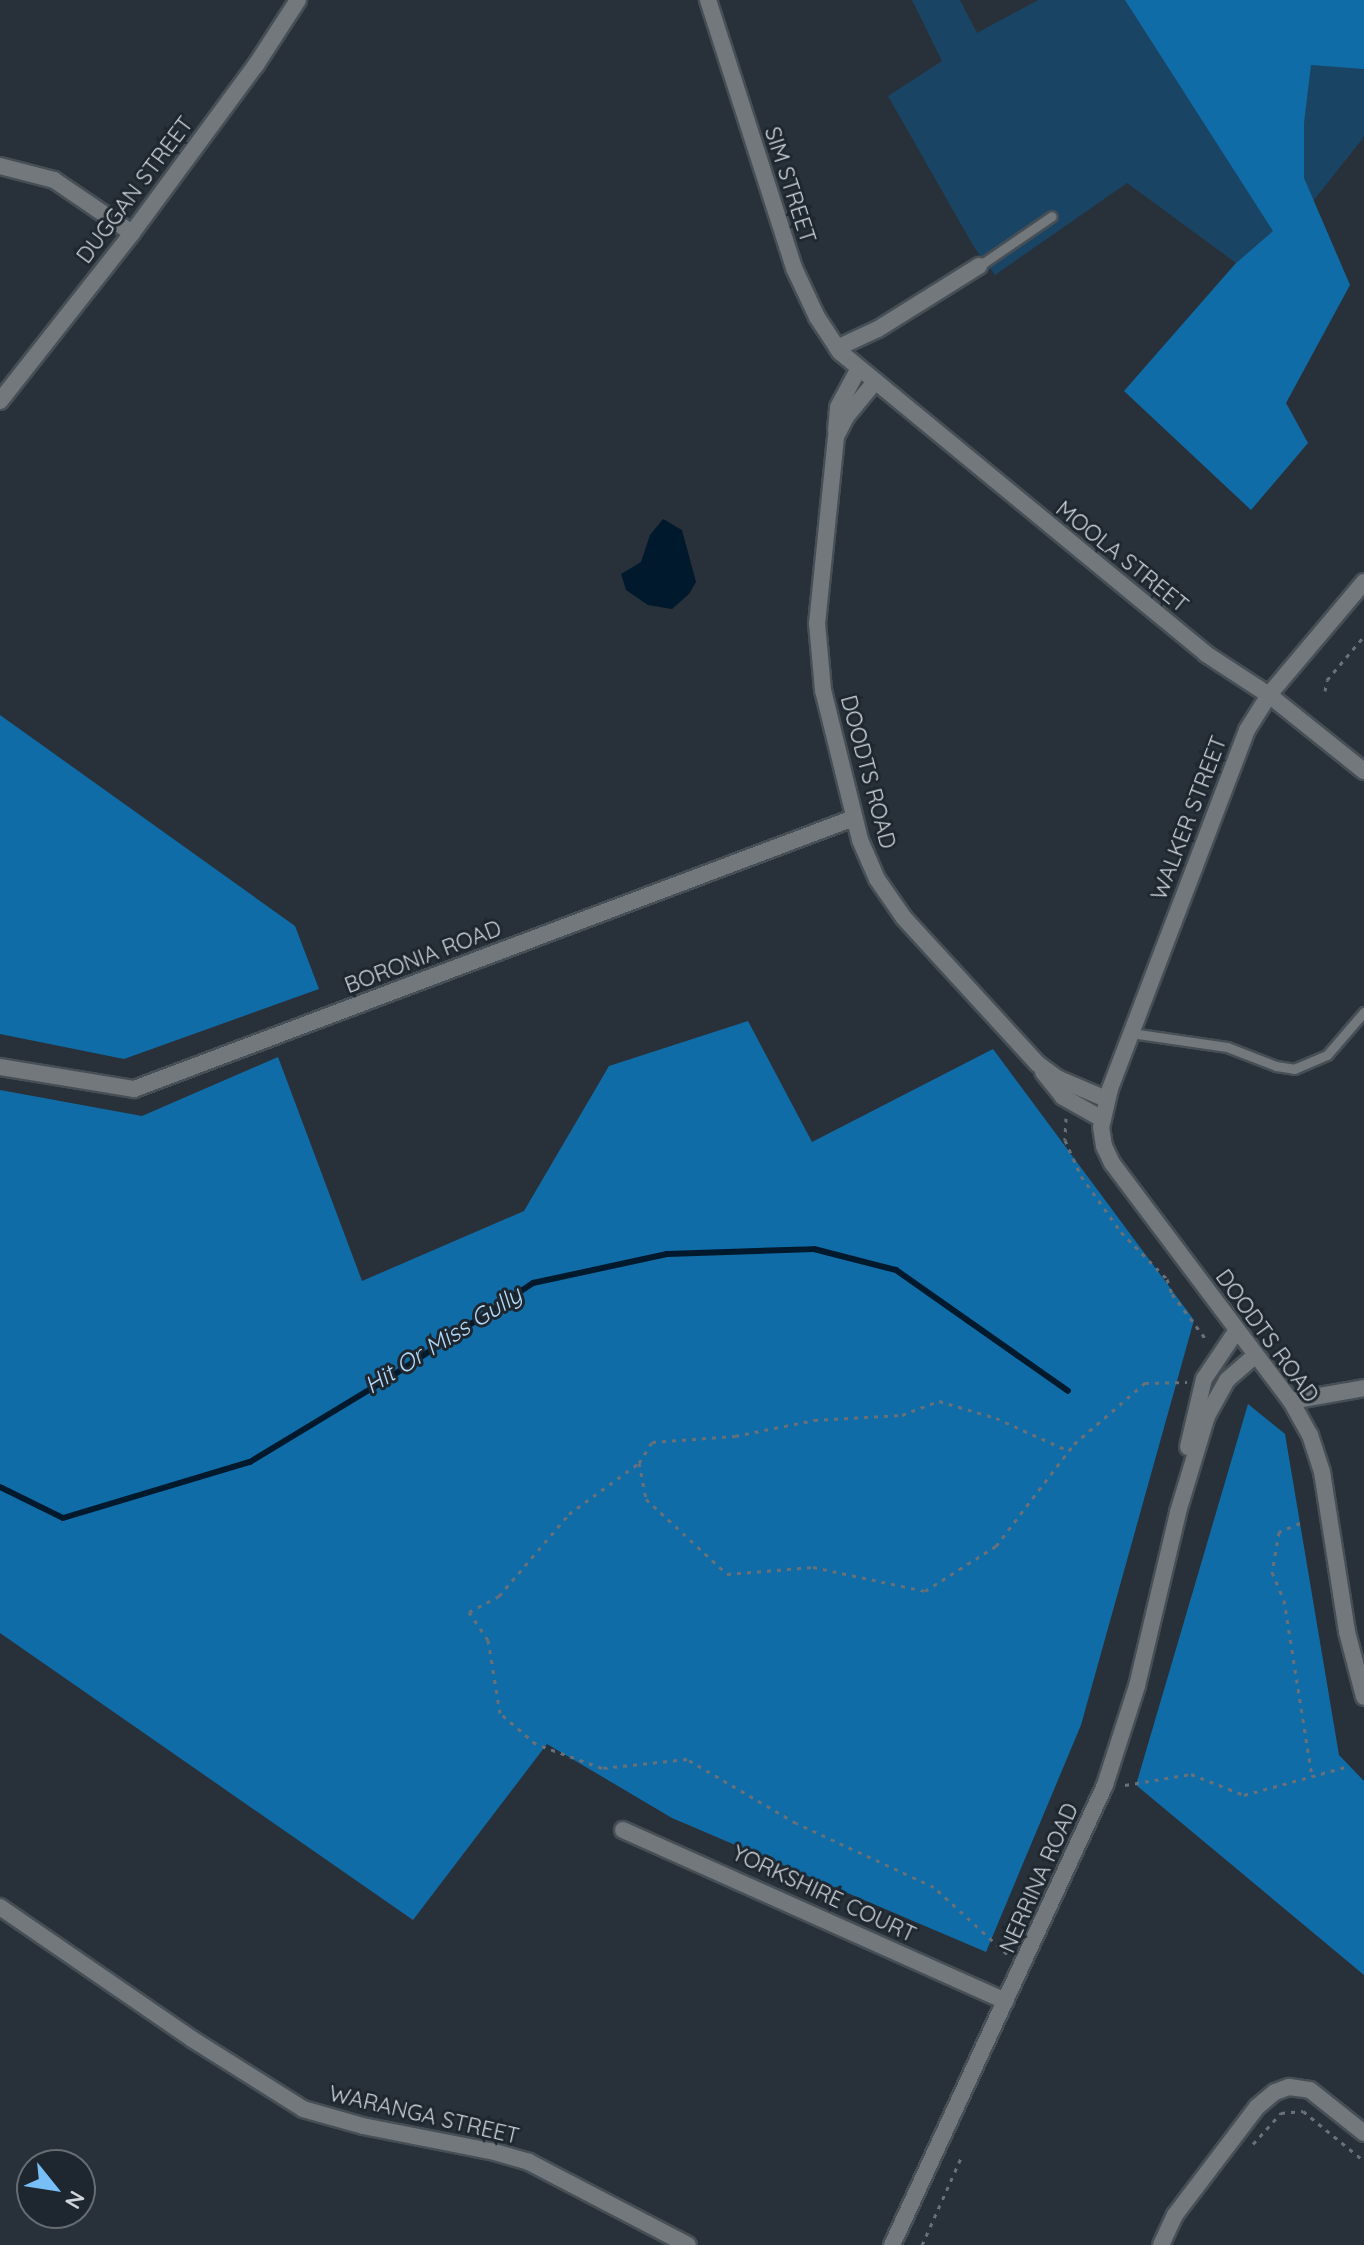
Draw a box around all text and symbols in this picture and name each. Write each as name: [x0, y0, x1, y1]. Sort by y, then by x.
street label: DUGGAN STREET: [71, 111, 199, 269]
street label: SIM STREET: [759, 124, 821, 246]
street label: MOOLA STREET: [1051, 496, 1193, 618]
street label: DOODTS ROAD: [835, 692, 901, 852]
street label: WALKER STREET: [1146, 732, 1232, 904]
street label: BORONIA ROAD: [341, 915, 505, 999]
street label: DOODTS ROAD: [1210, 1264, 1324, 1408]
water label: Hit Or Miss Gully: [359, 1280, 527, 1400]
street label: NERRINA ROAD: [994, 1799, 1084, 1957]
street label: YORKSHIRE COURT: [728, 1840, 920, 1948]
street label: WARANGA STREET: [326, 2080, 522, 2150]
north arrow: [16, 2149, 96, 2229]
text: N: [59, 2186, 91, 2214]

